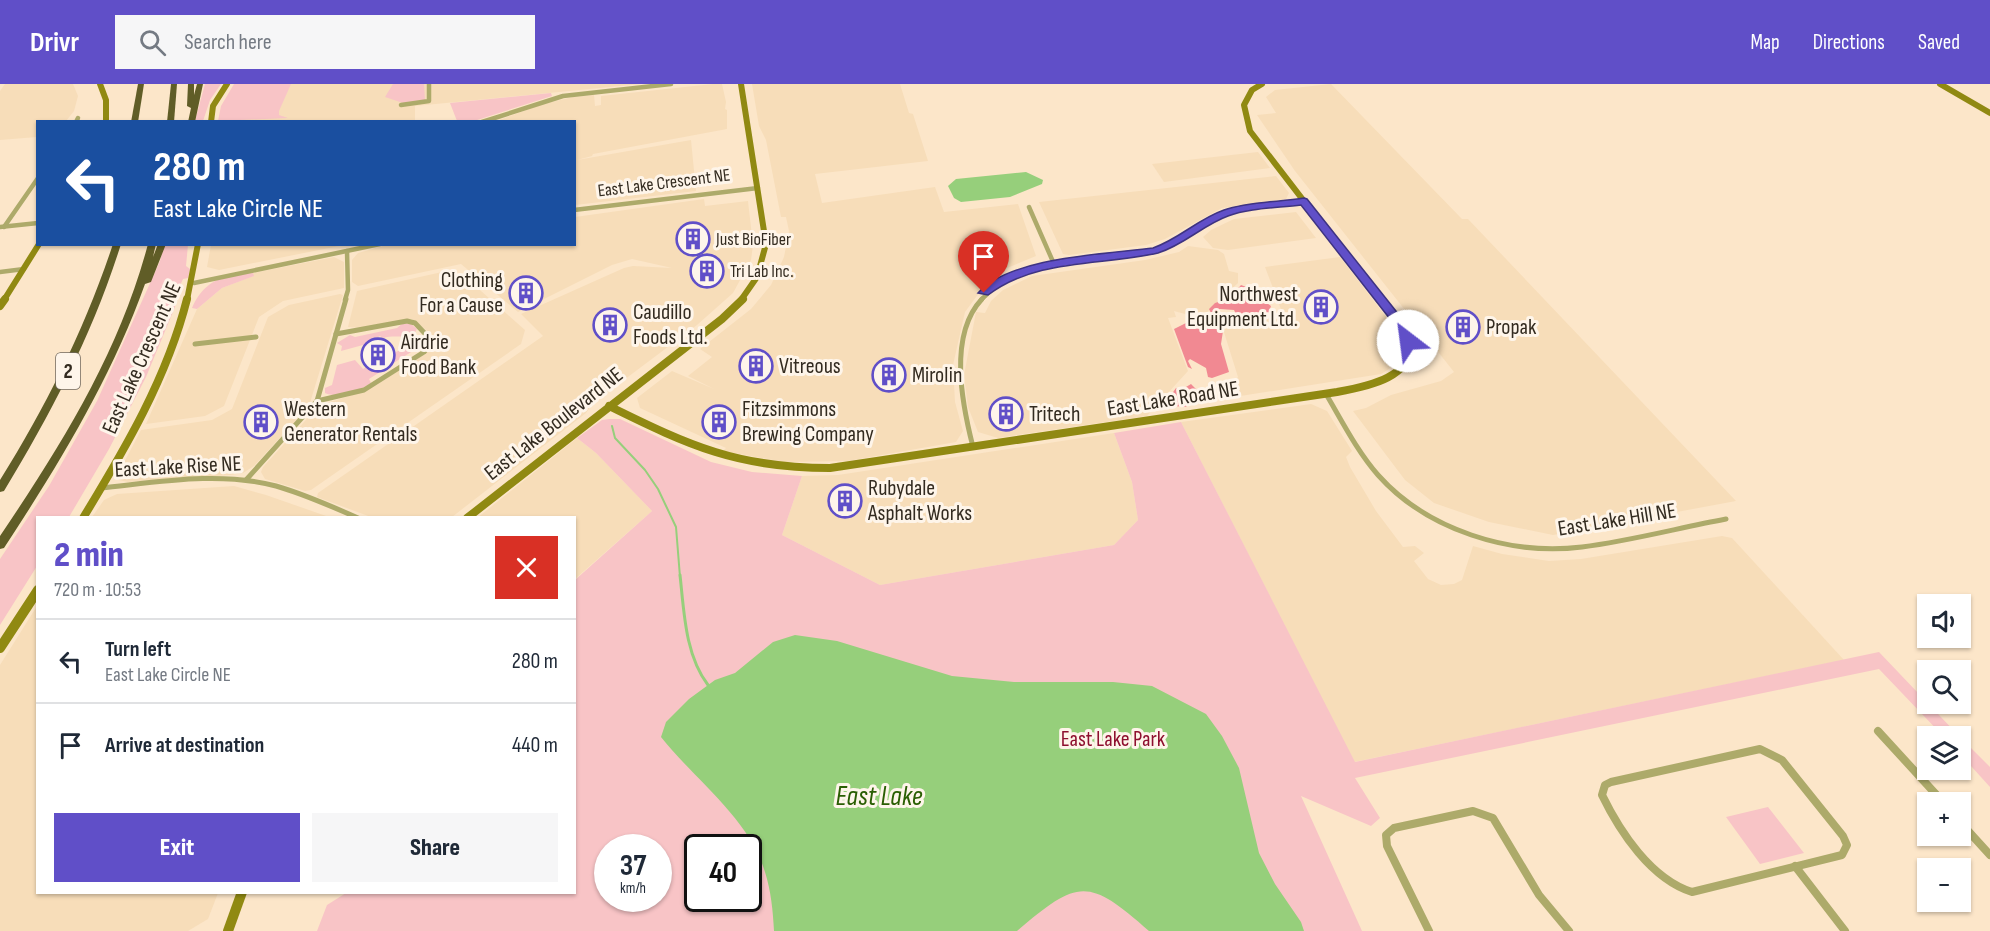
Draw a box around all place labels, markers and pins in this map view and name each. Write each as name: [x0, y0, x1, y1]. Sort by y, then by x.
building icon: Just BioFiber: [675, 221, 711, 257]
place label: Just BioFiber: [715, 229, 791, 250]
pin: [958, 231, 1009, 293]
building icon: Tri Lab Inc.: [689, 253, 725, 289]
place label: Tri Lab Inc.: [730, 261, 794, 282]
place label: Clothing For a Cause: [419, 267, 503, 319]
building icon: Clothing For a Cause: [508, 275, 544, 311]
place label: Northwest Equipment Ltd.: [1187, 281, 1298, 333]
building icon: Northwest Equipment Ltd.: [1303, 289, 1339, 325]
place label: Caudillo Foods Ltd.: [633, 299, 708, 351]
building icon: Caudillo Foods Ltd.: [592, 307, 628, 343]
building icon: Propak: [1445, 309, 1481, 345]
place label: Propak: [1486, 314, 1537, 341]
place label: Airdrie Food Bank: [400, 329, 477, 381]
building icon: Airdrie Food Bank: [360, 337, 396, 373]
building icon: Vitreous: [738, 348, 774, 384]
place label: Vitreous: [779, 353, 841, 380]
building icon: Mirolin: [871, 357, 907, 393]
place label: Mirolin: [912, 362, 962, 389]
place label: Western Generator Rentals: [284, 396, 418, 448]
place label: Fitzsimmons Brewing Company: [742, 396, 874, 448]
building icon: Tritech: [988, 396, 1024, 432]
place label: Tritech: [1029, 401, 1080, 428]
building icon: Western Generator Rentals: [243, 404, 279, 440]
building icon: Fitzsimmons Brewing Company: [701, 404, 737, 440]
place label: Rubydale Asphalt Works: [867, 475, 972, 527]
building icon: Rubydale Asphalt Works: [827, 483, 863, 519]

